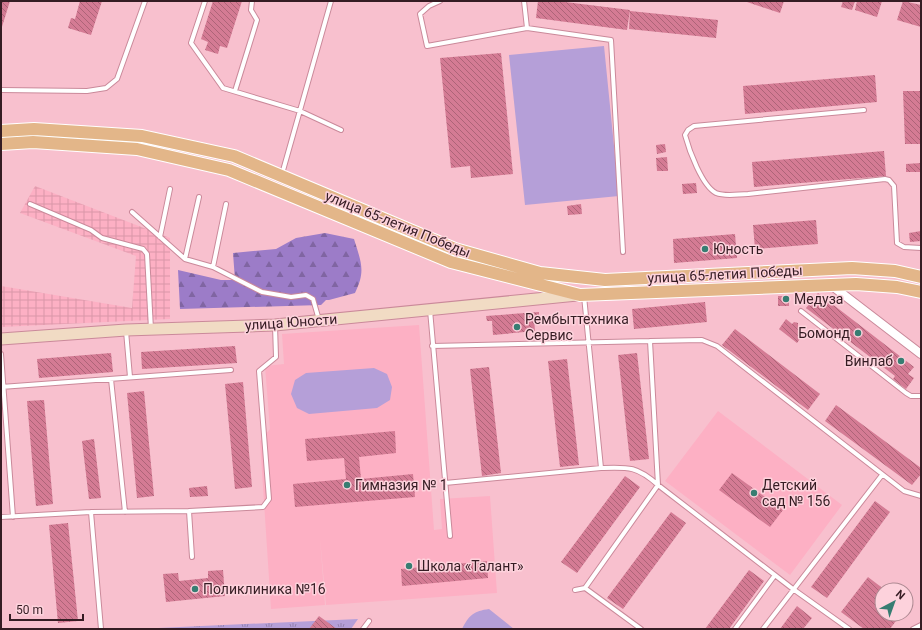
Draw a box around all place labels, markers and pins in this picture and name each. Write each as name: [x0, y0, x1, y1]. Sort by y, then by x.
place label: Юность: [713, 241, 763, 257]
marker: Юность: [700, 244, 710, 254]
place label: Медуза: [794, 291, 843, 307]
marker: Медуза: [781, 294, 791, 304]
place label: Рембыттехника Сервис: [525, 311, 629, 343]
marker: Рембыттехника Сервис: [512, 322, 522, 332]
place label: Бомонд: [798, 325, 851, 341]
marker: Бомонд: [853, 328, 863, 338]
place label: Винлаб: [845, 353, 893, 369]
marker: Винлаб: [896, 356, 906, 366]
place label: Гимназия № 1: [355, 477, 448, 493]
place label: Детский сад № 156: [762, 477, 830, 509]
marker: Гимназия № 1: [342, 480, 352, 490]
marker: Детский сад № 156: [749, 488, 759, 498]
place label: Школа «Талант»: [417, 558, 524, 574]
marker: Школа «Талант»: [404, 561, 414, 571]
place label: Поликлиника №16: [203, 581, 326, 597]
marker: Поликлиника №16: [190, 584, 200, 594]

